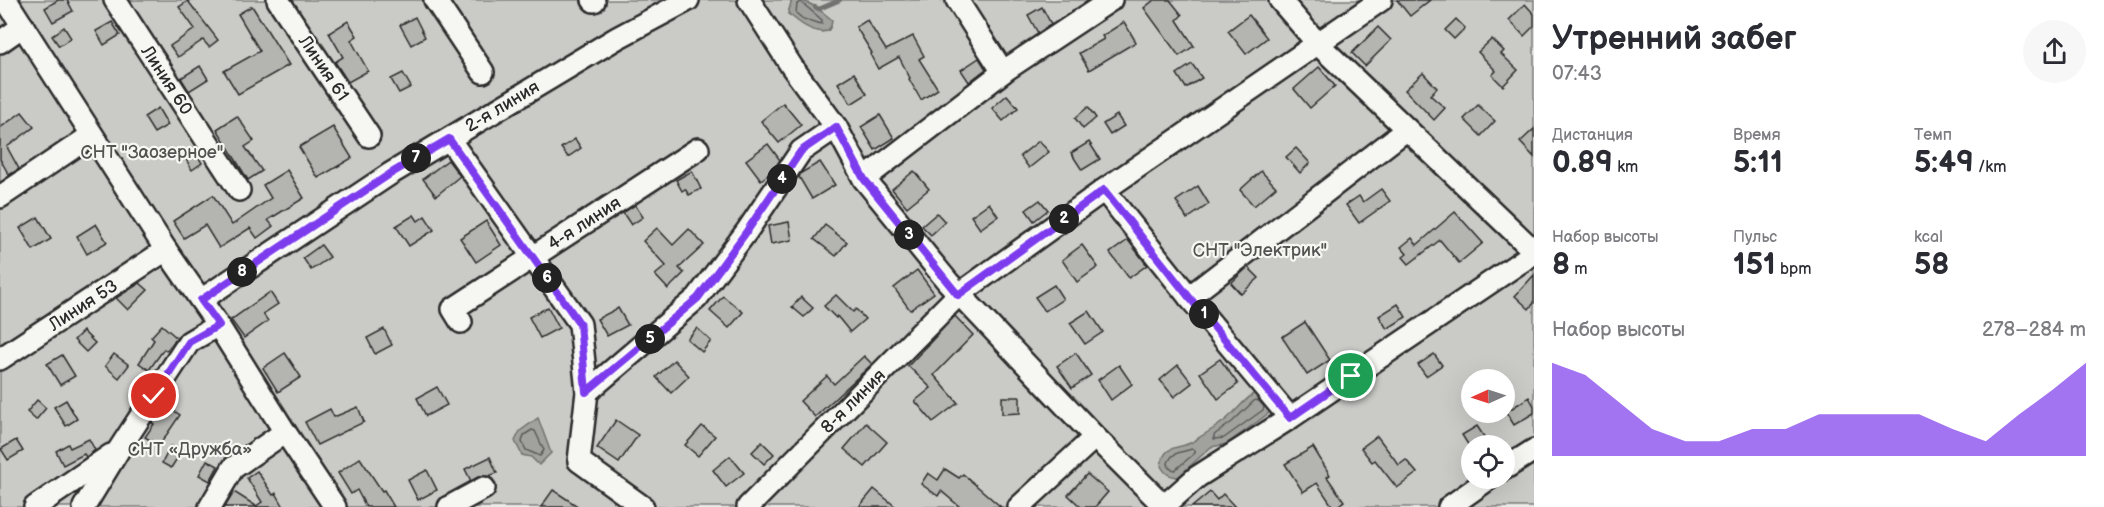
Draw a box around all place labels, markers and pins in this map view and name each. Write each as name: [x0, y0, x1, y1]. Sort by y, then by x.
pin: 7: [401, 143, 431, 173]
pin: 4: [767, 164, 797, 194]
pin: 2: [1049, 204, 1079, 234]
pin: 3: [894, 220, 924, 250]
pin: 8: [227, 257, 257, 287]
pin: 6: [532, 263, 562, 293]
pin: 1: [1189, 299, 1219, 329]
pin: 5: [635, 324, 665, 354]
pin: [1325, 350, 1376, 401]
pin: [128, 370, 179, 421]

